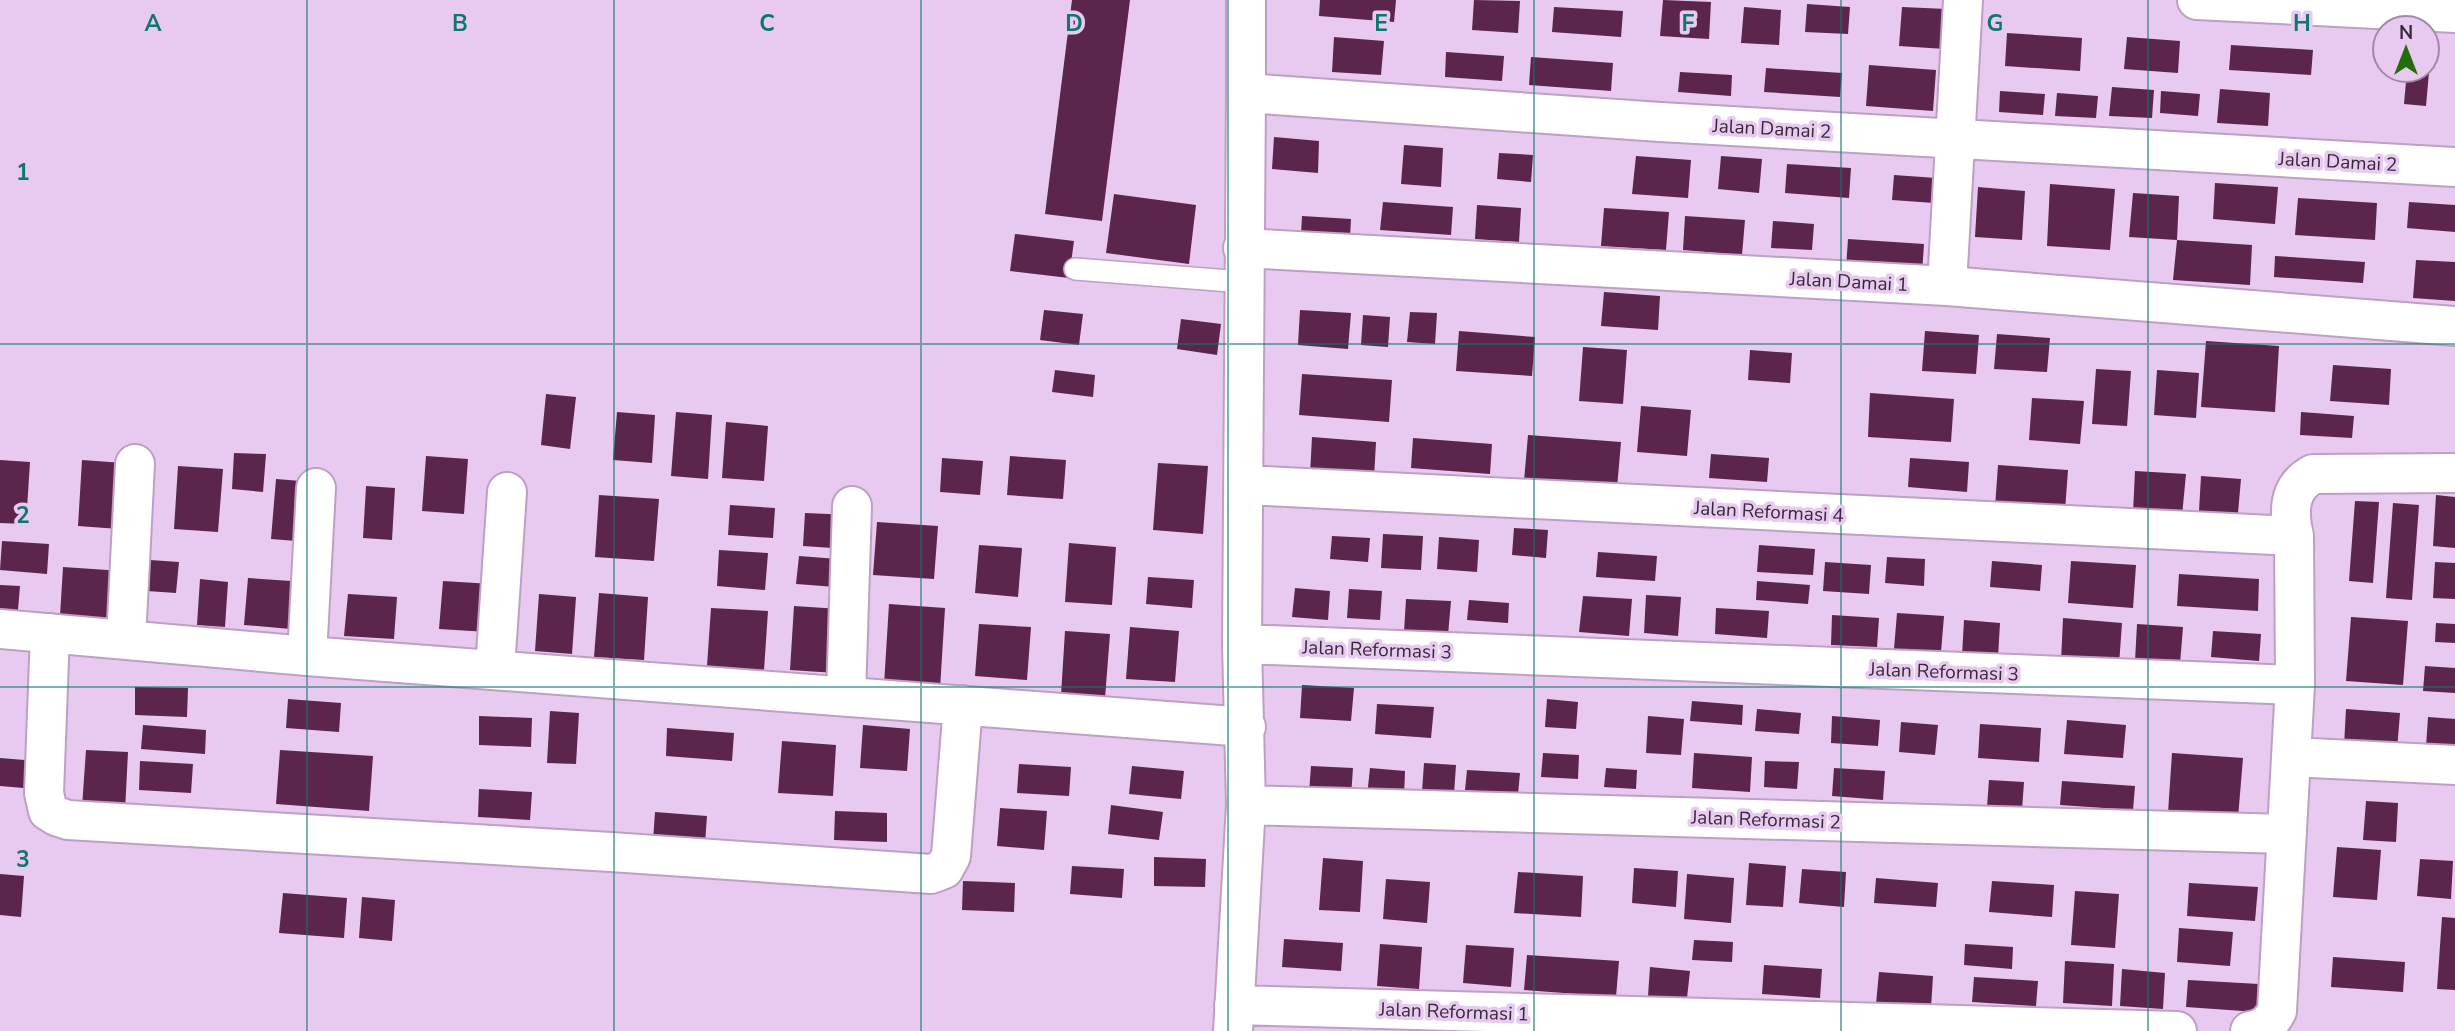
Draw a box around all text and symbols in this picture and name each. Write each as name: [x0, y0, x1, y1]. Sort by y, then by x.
text: A: [144, 8, 162, 39]
text: B: [452, 8, 468, 39]
text: C: [759, 8, 775, 39]
text: D: [1065, 8, 1083, 39]
text: E: [1374, 8, 1388, 39]
text: F: [1682, 8, 1695, 39]
text: G: [1987, 8, 2003, 39]
text: H: [2293, 8, 2311, 39]
north arrow: [2371, 14, 2441, 84]
text: N: [2399, 20, 2413, 46]
street label: Jalan Damai 2: [1711, 113, 1832, 145]
street label: Jalan Damai 2: [2277, 146, 2398, 178]
text: 1: [16, 157, 30, 188]
street label: Jalan Damai 1: [1788, 266, 1909, 298]
street label: Jalan Reformasi 4: [1692, 495, 1844, 529]
text: 2: [16, 500, 30, 531]
street label: Jalan Reformasi 3: [1301, 634, 1452, 666]
street label: Jalan Reformasi 3: [1868, 656, 2019, 688]
street label: Jalan Reformasi 2: [1690, 804, 1841, 836]
text: 3: [16, 844, 30, 875]
street label: Jalan Reformasi 1: [1378, 996, 1529, 1028]

